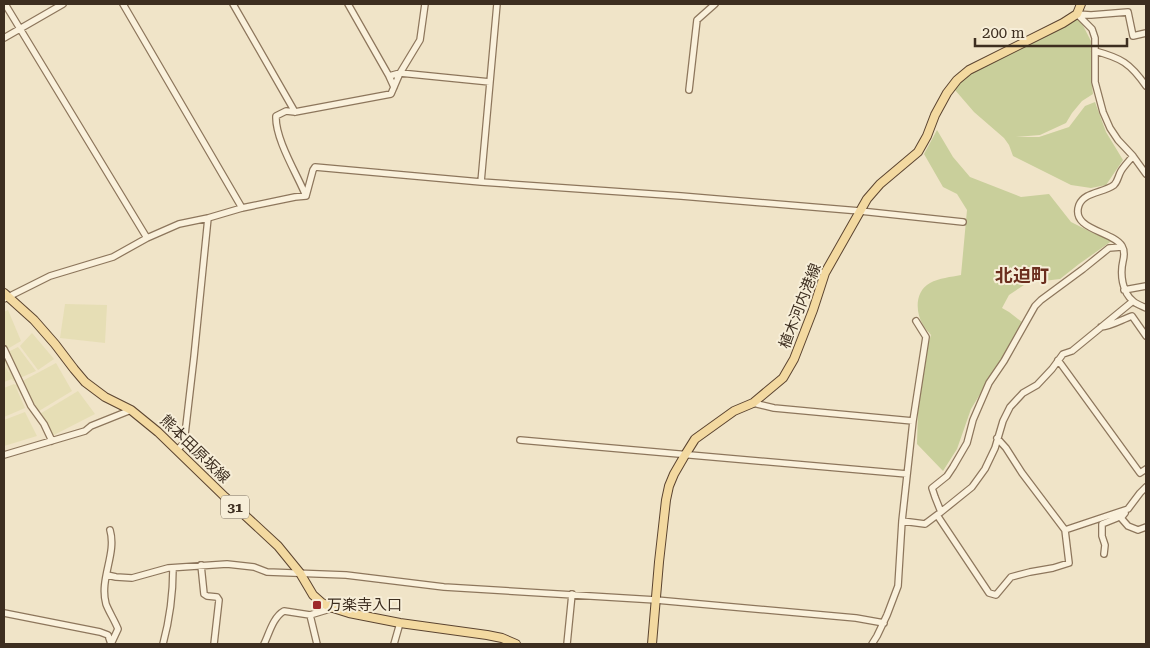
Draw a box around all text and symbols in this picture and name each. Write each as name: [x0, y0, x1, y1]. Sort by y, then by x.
scale bar: [975, 15, 1128, 47]
text: 200 m: [982, 24, 1025, 42]
street label: 植木河内港線: [775, 261, 825, 351]
district label: 北迫町: [995, 265, 1049, 286]
street label: 熊本田原坂線: [156, 411, 234, 487]
road number: 31: [221, 496, 249, 518]
place label: 万楽寺入口: [327, 596, 402, 614]
marker: 万楽寺入口: [311, 599, 323, 611]

